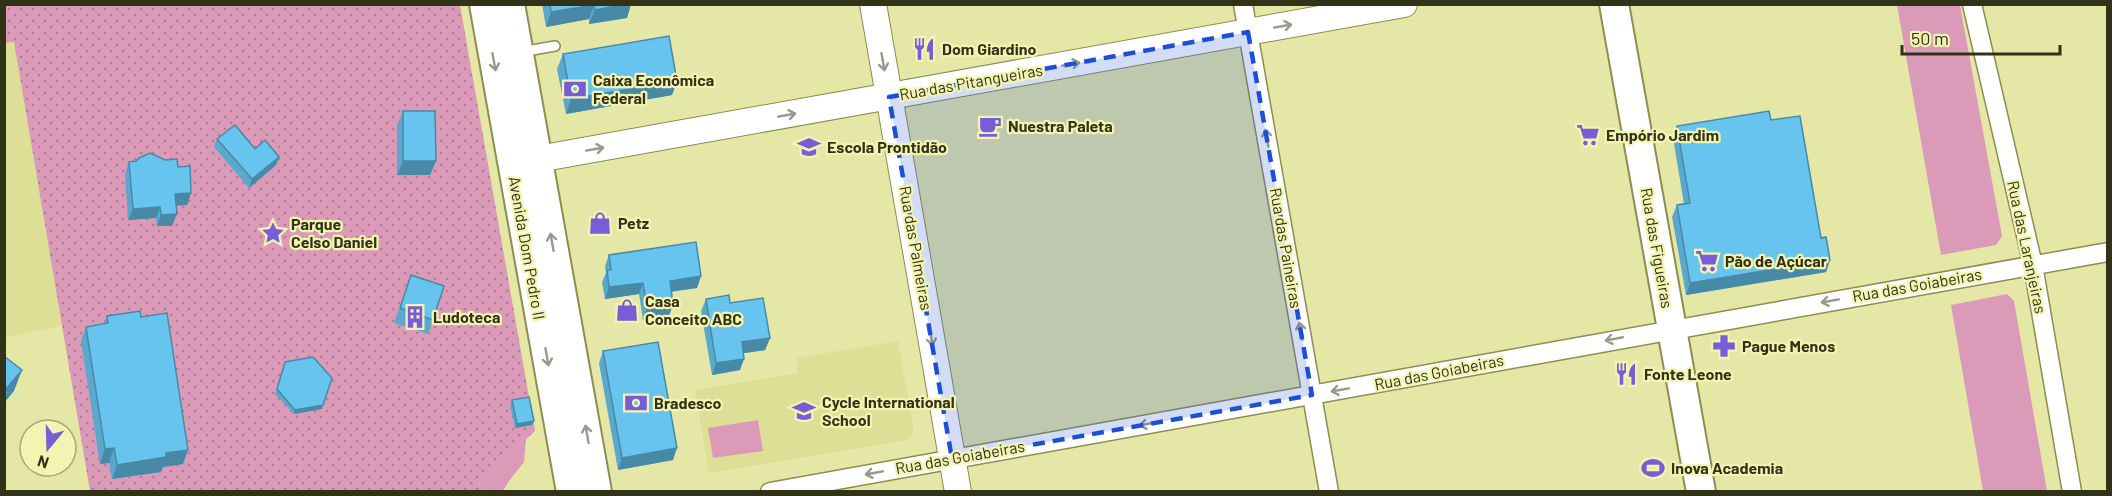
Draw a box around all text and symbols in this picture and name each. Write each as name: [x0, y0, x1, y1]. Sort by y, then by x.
scale bar: [1902, 18, 2060, 56]
one-way arrow: [1273, 20, 1293, 31]
text: 50 m: [1911, 27, 1949, 49]
restaurant icon: Dom Giardino: [911, 36, 937, 62]
place label: Dom Giardino: [942, 39, 1036, 58]
one-way arrow: [489, 52, 500, 71]
one-way arrow: [878, 52, 889, 71]
one-way arrow: [1061, 58, 1080, 69]
street label: Rua das Pitangueiras: [898, 60, 1044, 103]
place label: Caixa Econômica Federal: [593, 70, 714, 107]
bank icon: Caixa Econômica Federal: [562, 76, 588, 102]
one-way arrow: [777, 109, 797, 120]
cafe icon: Nuestra Paleta: [977, 113, 1003, 139]
place label: Nuestra Paleta: [1008, 116, 1113, 135]
supermarket icon: Empório Jardim: [1575, 122, 1601, 148]
place label: Empório Jardim: [1606, 125, 1719, 144]
one-way arrow: [1261, 129, 1272, 149]
school or university icon: Escola Prontidão: [796, 134, 822, 160]
place label: Escola Prontidão: [827, 137, 947, 156]
one-way arrow: [585, 143, 605, 154]
street label: Avenida Dom Pedro II: [506, 175, 549, 321]
street label: Rua das Laranjeiras: [2004, 179, 2051, 315]
street label: Rua das Palmeiras: [896, 184, 937, 312]
street label: Rua das Paineiras: [1267, 186, 1306, 310]
street label: Rua das Figueiras: [1638, 186, 1677, 310]
shop icon: Petz: [587, 210, 613, 236]
place label: Petz: [618, 213, 649, 232]
place label: Parque Celso Daniel: [291, 214, 377, 251]
place icon: Parque Celso Daniel: [260, 220, 286, 246]
one-way arrow: [546, 233, 557, 252]
supermarket icon: Pão de Açúcar: [1694, 248, 1720, 274]
place label: Pão de Açúcar: [1725, 251, 1827, 270]
street label: Rua das Goiabeiras: [1851, 264, 1983, 305]
place label: Casa Conceito ABC: [645, 291, 742, 328]
one-way arrow: [1821, 295, 1841, 306]
shop icon: Casa Conceito ABC: [614, 297, 640, 323]
building icon: Ludoteca: [402, 304, 428, 330]
place label: Ludoteca: [433, 307, 500, 326]
one-way arrow: [1295, 321, 1306, 341]
one-way arrow: [926, 327, 937, 346]
pharmacy icon: Pague Menos: [1711, 333, 1737, 359]
one-way arrow: [1605, 334, 1625, 345]
place label: Pague Menos: [1742, 336, 1835, 355]
one-way arrow: [542, 347, 553, 367]
street label: Rua das Goiabeiras: [1373, 350, 1505, 393]
restaurant icon: Fonte Leone: [1613, 361, 1639, 387]
place label: Fonte Leone: [1644, 364, 1732, 383]
one-way arrow: [1331, 385, 1350, 396]
bank icon: Bradesco: [623, 390, 649, 416]
place label: Cycle International School: [822, 392, 955, 429]
place label: Bradesco: [654, 393, 722, 412]
school or university icon: Cycle International School: [791, 398, 817, 424]
north arrow: [18, 418, 78, 478]
one-way arrow: [1139, 419, 1158, 430]
one-way arrow: [581, 425, 592, 444]
street label: Rua das Goiabeiras: [894, 436, 1026, 477]
text: N: [35, 452, 51, 473]
sports icon: Inova Academia: [1640, 455, 1666, 481]
place label: Inova Academia: [1671, 458, 1783, 477]
one-way arrow: [865, 467, 884, 478]

